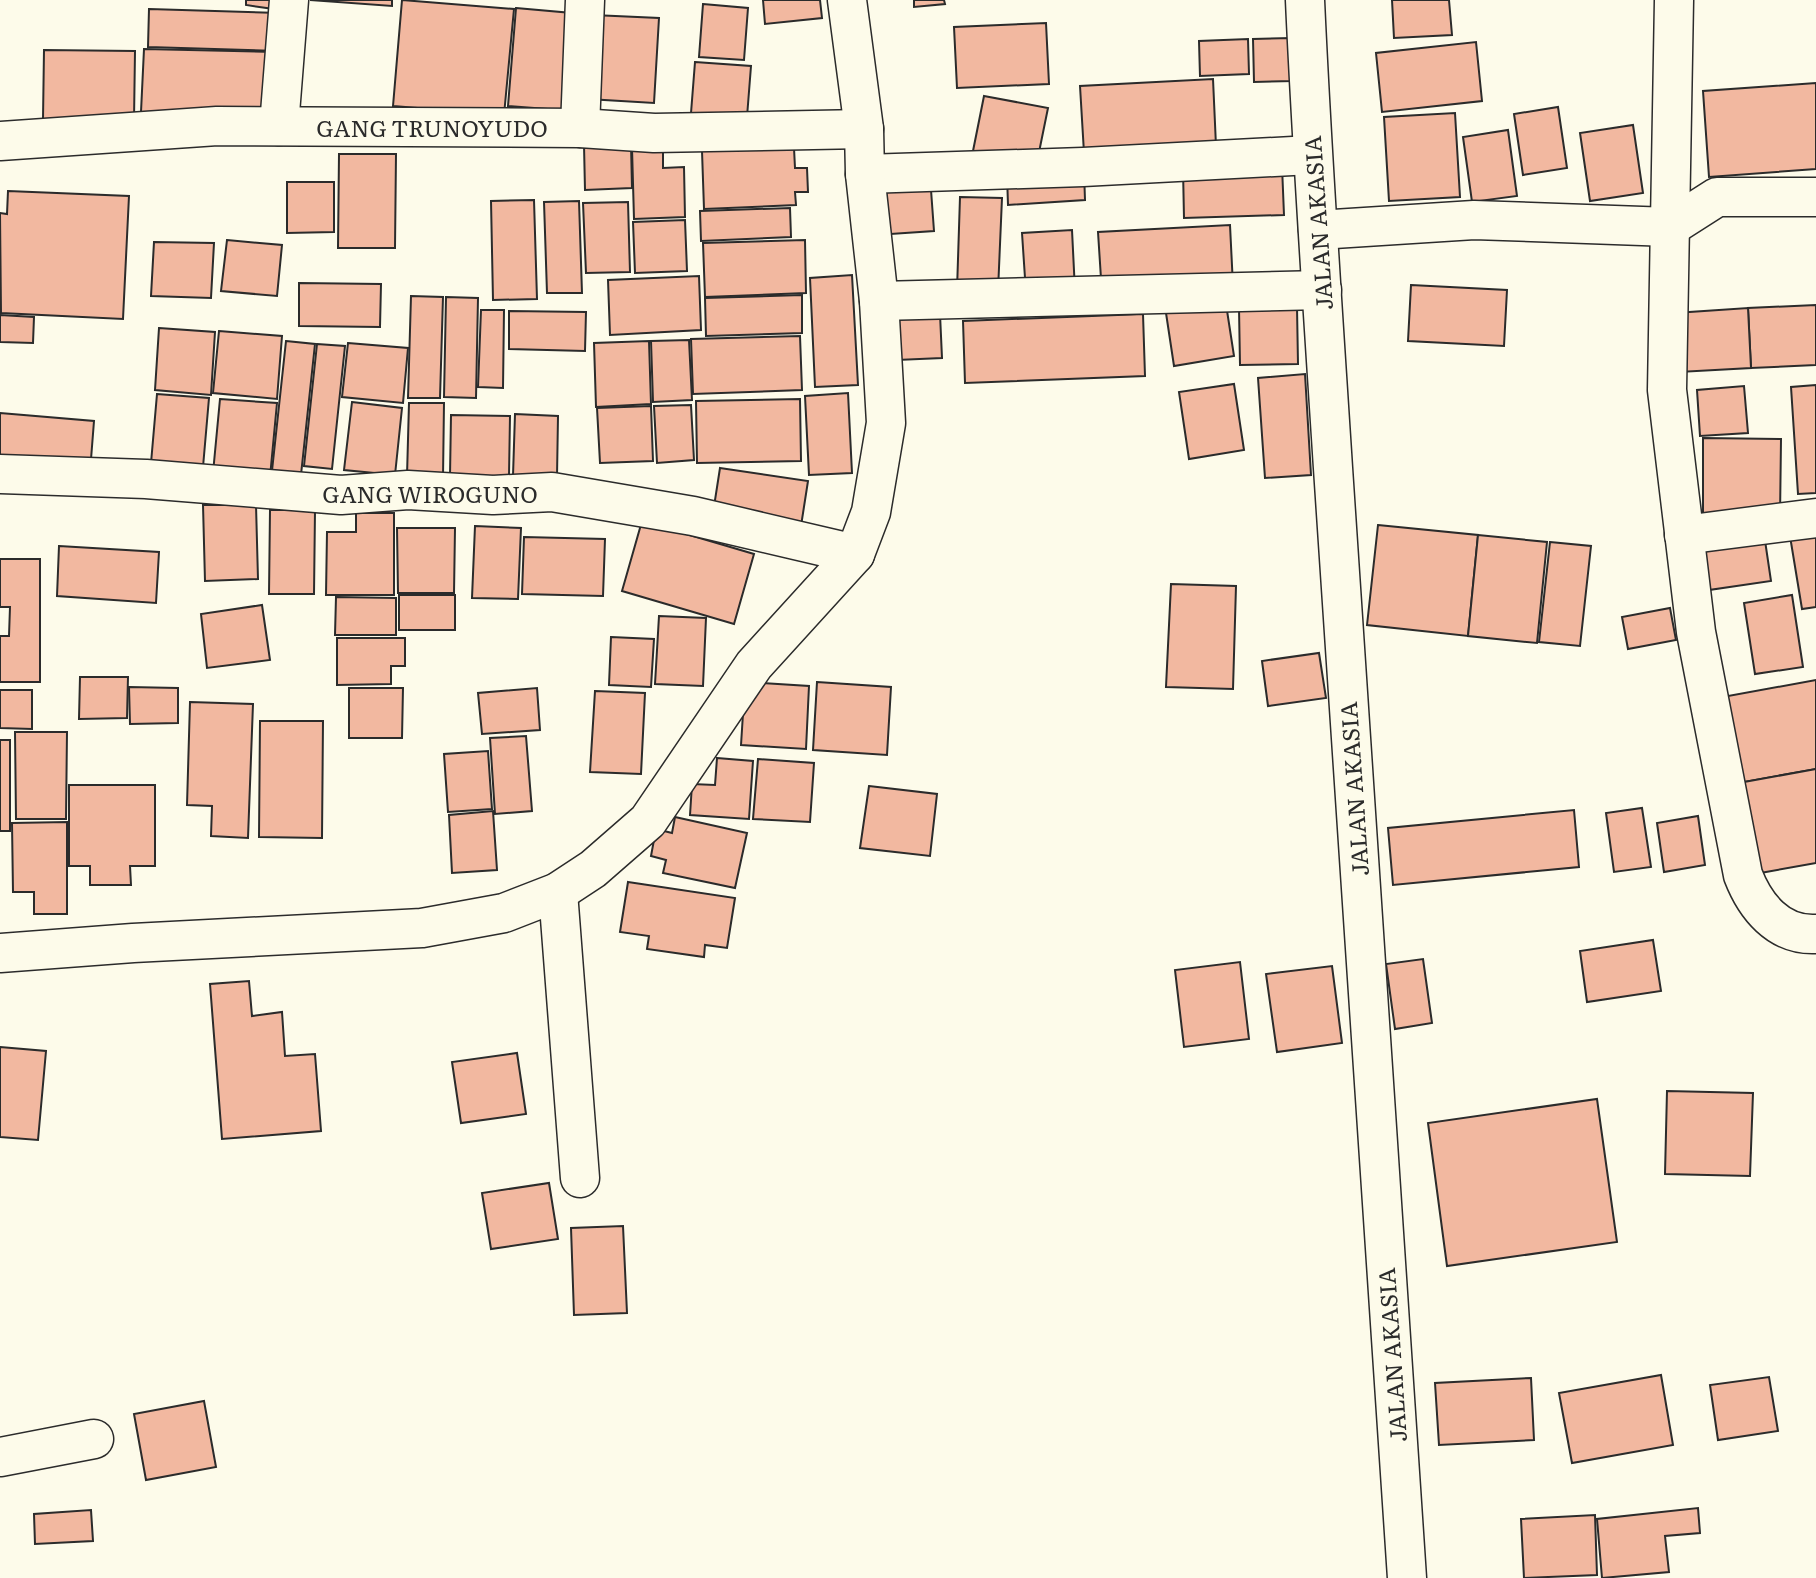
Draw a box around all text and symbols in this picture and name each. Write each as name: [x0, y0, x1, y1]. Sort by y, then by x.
street label: GANG TRUNOYUDO: [316, 110, 548, 144]
street label: JALAN AKASIA: [1294, 135, 1340, 311]
street label: GANG WIROGUNO: [322, 476, 538, 510]
street label: JALAN AKASIA: [1330, 701, 1376, 877]
street label: JALAN AKASIA: [1368, 1267, 1414, 1443]

